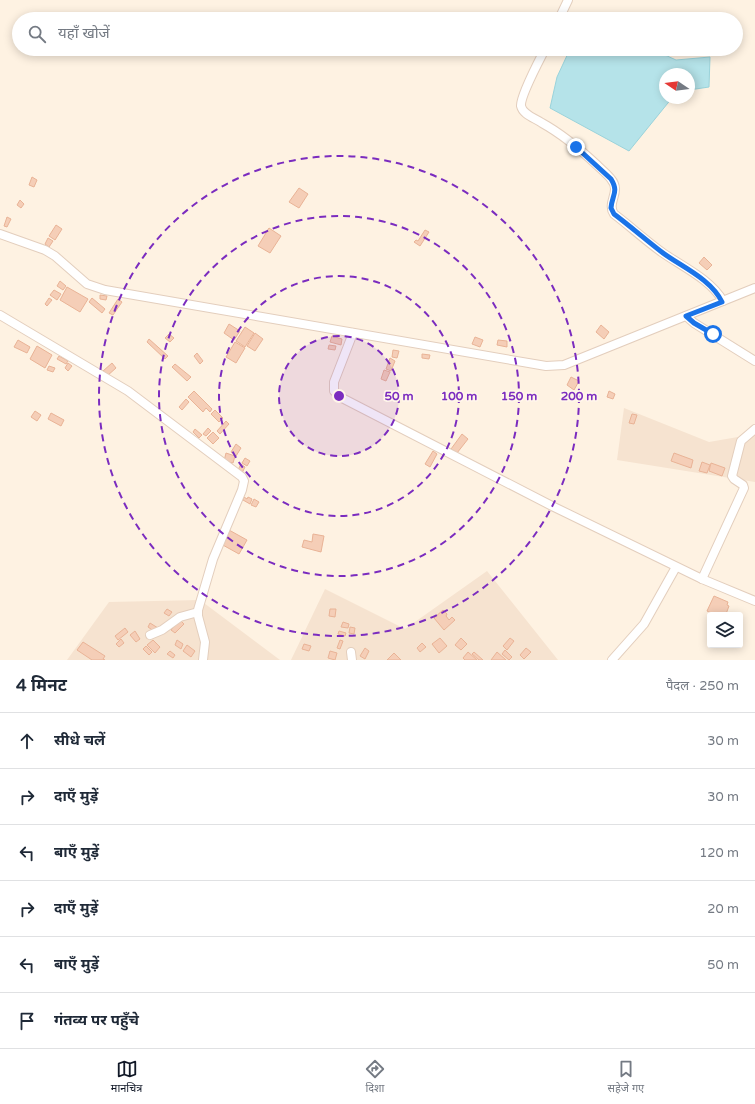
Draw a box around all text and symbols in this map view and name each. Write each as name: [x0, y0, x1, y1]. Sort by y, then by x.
search box: [12, 12, 743, 56]
icon: search: [26, 23, 48, 45]
text: यहाँ खोजें: [58, 24, 110, 42]
north arrow: [659, 68, 695, 104]
route end: [567, 138, 585, 156]
route start: [704, 325, 722, 343]
centre of rings: [332, 389, 346, 403]
text: 50 m: [384, 389, 414, 403]
text: 100 m: [441, 389, 477, 403]
text: 150 m: [501, 389, 537, 403]
text: 200 m: [561, 389, 597, 403]
map controls: [707, 612, 743, 648]
button: layers: [707, 612, 743, 648]
text: 4 मिनट: [16, 675, 67, 696]
text: पैदल · 250 m: [666, 678, 739, 694]
icon: ahead: [16, 730, 38, 752]
text: सीधे चलें: [54, 731, 105, 749]
text: 30 m: [707, 733, 739, 749]
icon: right: [16, 786, 38, 808]
text: दाएँ मुड़ें: [54, 787, 98, 805]
text: 30 m: [707, 789, 739, 805]
icon: left: [16, 842, 38, 864]
text: बाएँ मुड़ें: [54, 843, 99, 861]
text: 120 m: [699, 845, 739, 861]
icon: right: [16, 898, 38, 920]
text: दाएँ मुड़ें: [54, 899, 98, 917]
text: 20 m: [707, 901, 739, 917]
icon: left: [16, 954, 38, 976]
text: बाएँ मुड़ें: [54, 955, 99, 973]
text: 50 m: [707, 957, 739, 973]
icon: arrive: [16, 1010, 38, 1032]
text: गंतव्य पर पहुँचे: [54, 1011, 139, 1029]
tab: मानचित्र: [111, 1058, 142, 1096]
tab: दिशा: [364, 1058, 386, 1096]
tab: सहेजे गए: [608, 1058, 644, 1096]

